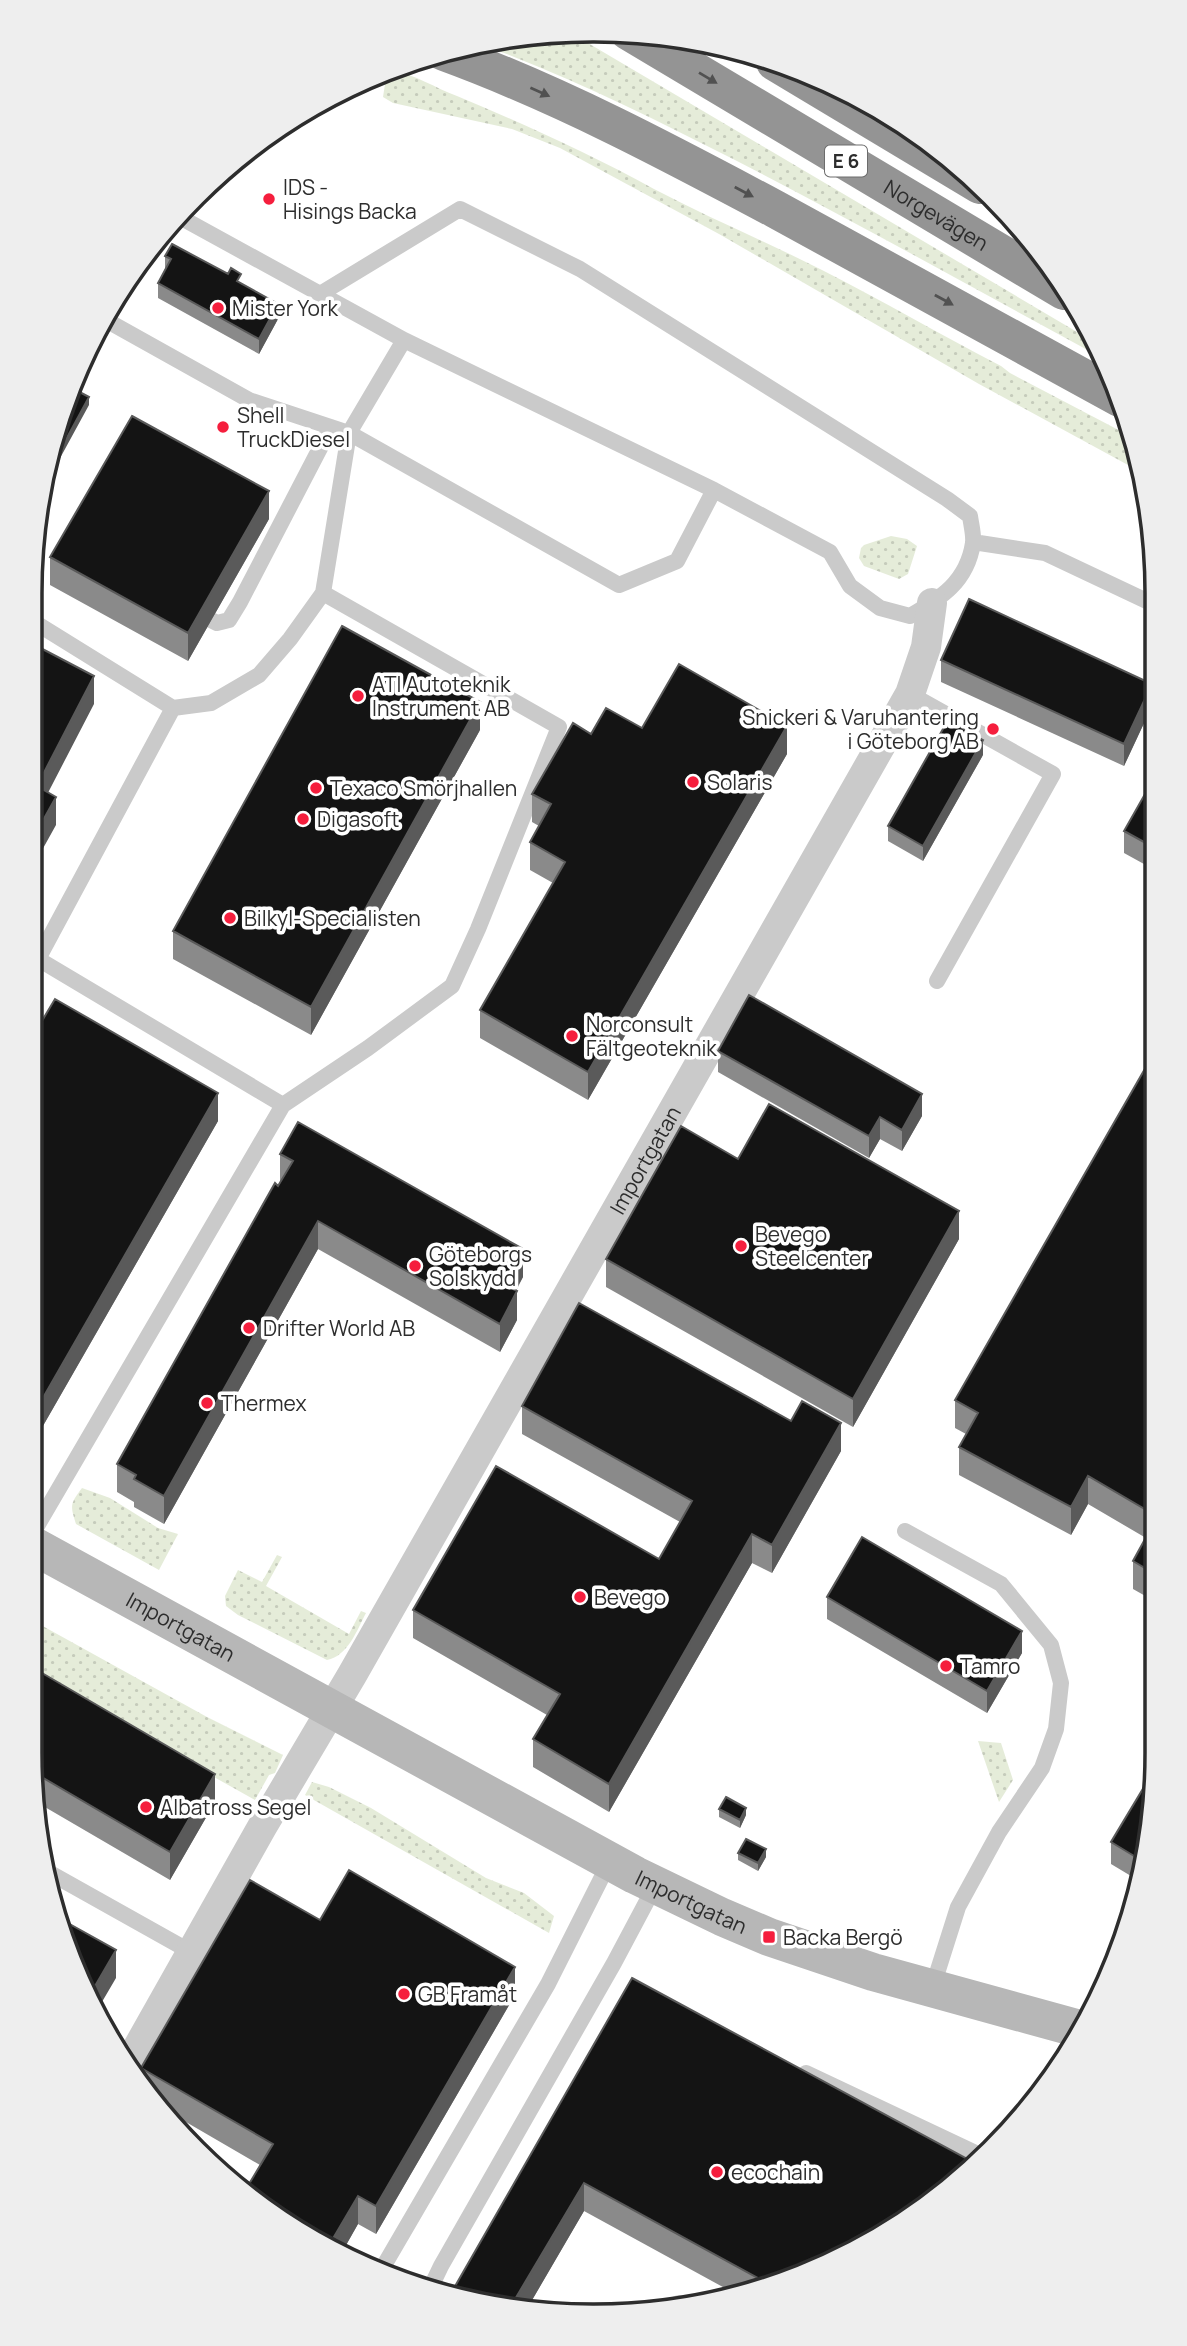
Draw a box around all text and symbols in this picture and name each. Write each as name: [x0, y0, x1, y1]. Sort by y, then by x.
one-way arrow: [698, 72, 717, 85]
one-way arrow: [529, 87, 550, 98]
road number: E 6: [825, 146, 867, 176]
place label: IDS - Hisings Backa: [283, 173, 417, 225]
street label: Norgevägen: [879, 173, 994, 257]
one-way arrow: [734, 186, 754, 198]
marker: IDS - Hisings Backa: [261, 191, 277, 207]
place label: Mister York: [232, 294, 339, 322]
one-way arrow: [934, 294, 954, 306]
marker: Mister York: [210, 300, 226, 316]
place label: Shell TruckDiesel: [237, 401, 350, 453]
marker: Shell TruckDiesel: [215, 419, 231, 435]
place label: ATI Autoteknik Instrument AB: [372, 670, 511, 722]
marker: ATI Autoteknik Instrument AB: [350, 688, 366, 704]
place label: Snickeri & Varuhantering i Göteborg AB: [742, 703, 979, 755]
marker: Snickeri & Varuhantering i Göteborg AB: [985, 721, 1001, 737]
place label: Solaris: [707, 768, 772, 796]
place label: Texaco Smörjhallen: [330, 774, 517, 802]
marker: Solaris: [685, 774, 701, 790]
marker: Texaco Smörjhallen: [308, 780, 324, 796]
place label: Digasoft: [317, 805, 399, 833]
marker: Digasoft: [295, 811, 311, 827]
place label: Bilkyl-Specialisten: [244, 904, 421, 932]
marker: Bilkyl-Specialisten: [222, 910, 238, 926]
place label: Norconsult Fältgeoteknik: [586, 1010, 717, 1062]
marker: Norconsult Fältgeoteknik: [564, 1028, 580, 1044]
street label: Importgatan: [603, 1101, 687, 1219]
place label: Bevego Steelcenter: [755, 1220, 869, 1272]
marker: Bevego Steelcenter: [733, 1238, 749, 1254]
place label: Göteborgs Solskydd: [429, 1240, 532, 1292]
marker: Göteborgs Solskydd: [407, 1258, 423, 1274]
place label: Drifter World AB: [263, 1314, 415, 1342]
marker: Drifter World AB: [241, 1320, 257, 1336]
place label: Thermex: [221, 1389, 307, 1417]
marker: Thermex: [199, 1395, 215, 1411]
place label: Bevego: [594, 1583, 666, 1611]
street label: Importgatan: [121, 1585, 240, 1668]
marker: Bevego: [572, 1589, 588, 1605]
place label: Tamro: [960, 1652, 1020, 1680]
marker: Tamro: [938, 1658, 954, 1674]
place label: Albatross Segel: [160, 1793, 311, 1821]
marker: Albatross Segel: [138, 1799, 154, 1815]
street label: Importgatan: [631, 1863, 751, 1940]
place label: Backa Bergö: [783, 1923, 903, 1951]
marker: Backa Bergö: [761, 1929, 777, 1945]
place label: GB Framåt: [418, 1980, 517, 2008]
marker: GB Framåt: [396, 1986, 412, 2002]
place label: ecochain: [731, 2158, 820, 2186]
marker: ecochain: [709, 2164, 725, 2180]

